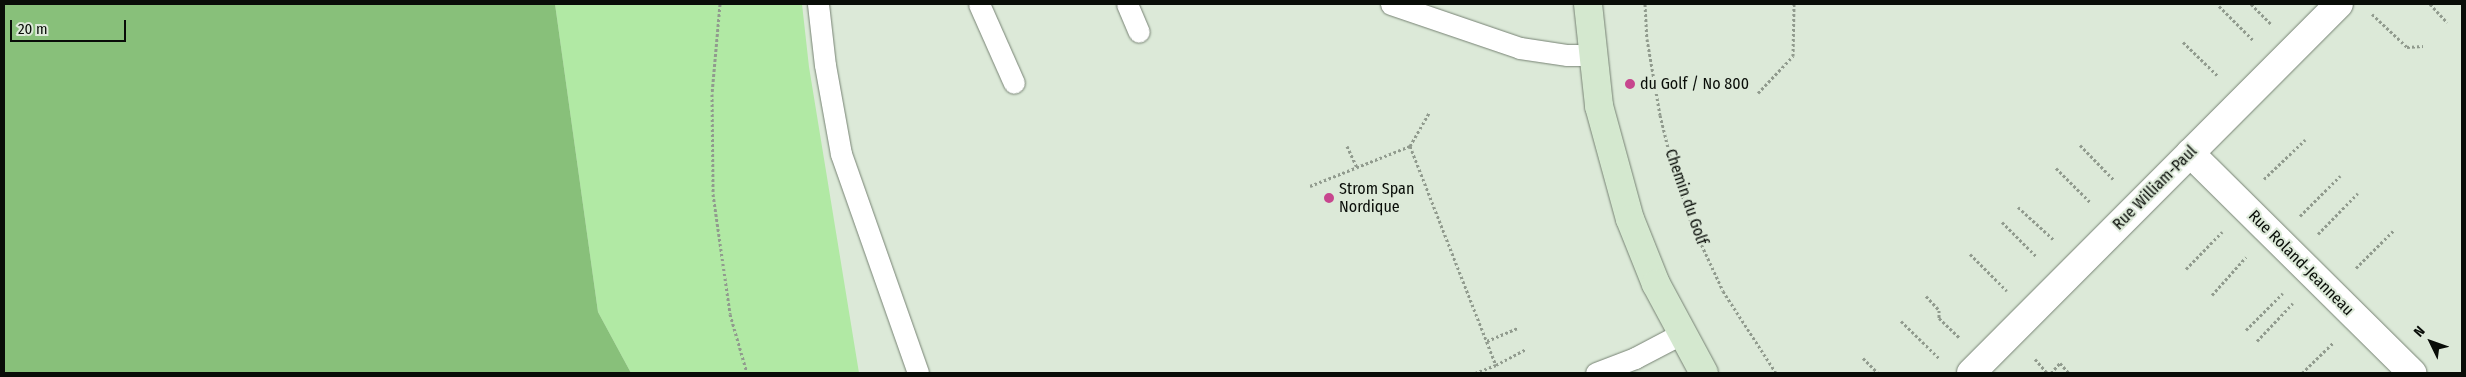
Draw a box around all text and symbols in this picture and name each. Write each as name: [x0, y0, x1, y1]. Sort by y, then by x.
scale bar: [12, 10, 129, 42]
text: 20 m: [18, 20, 48, 38]
place label: du Golf / No 800: [1640, 74, 1749, 94]
marker: du Golf / No 800: [1624, 78, 1636, 90]
street label: Rue William-Paul: [2109, 142, 2201, 234]
street label: Chemin du Golf: [1661, 146, 1711, 248]
place label: Strom Span Nordique: [1339, 179, 1414, 217]
marker: Strom Span Nordique: [1323, 192, 1335, 204]
street label: Rue Roland-Jeanneau: [2244, 206, 2358, 320]
north arrow: [2406, 317, 2456, 367]
text: N: [2410, 323, 2429, 340]

